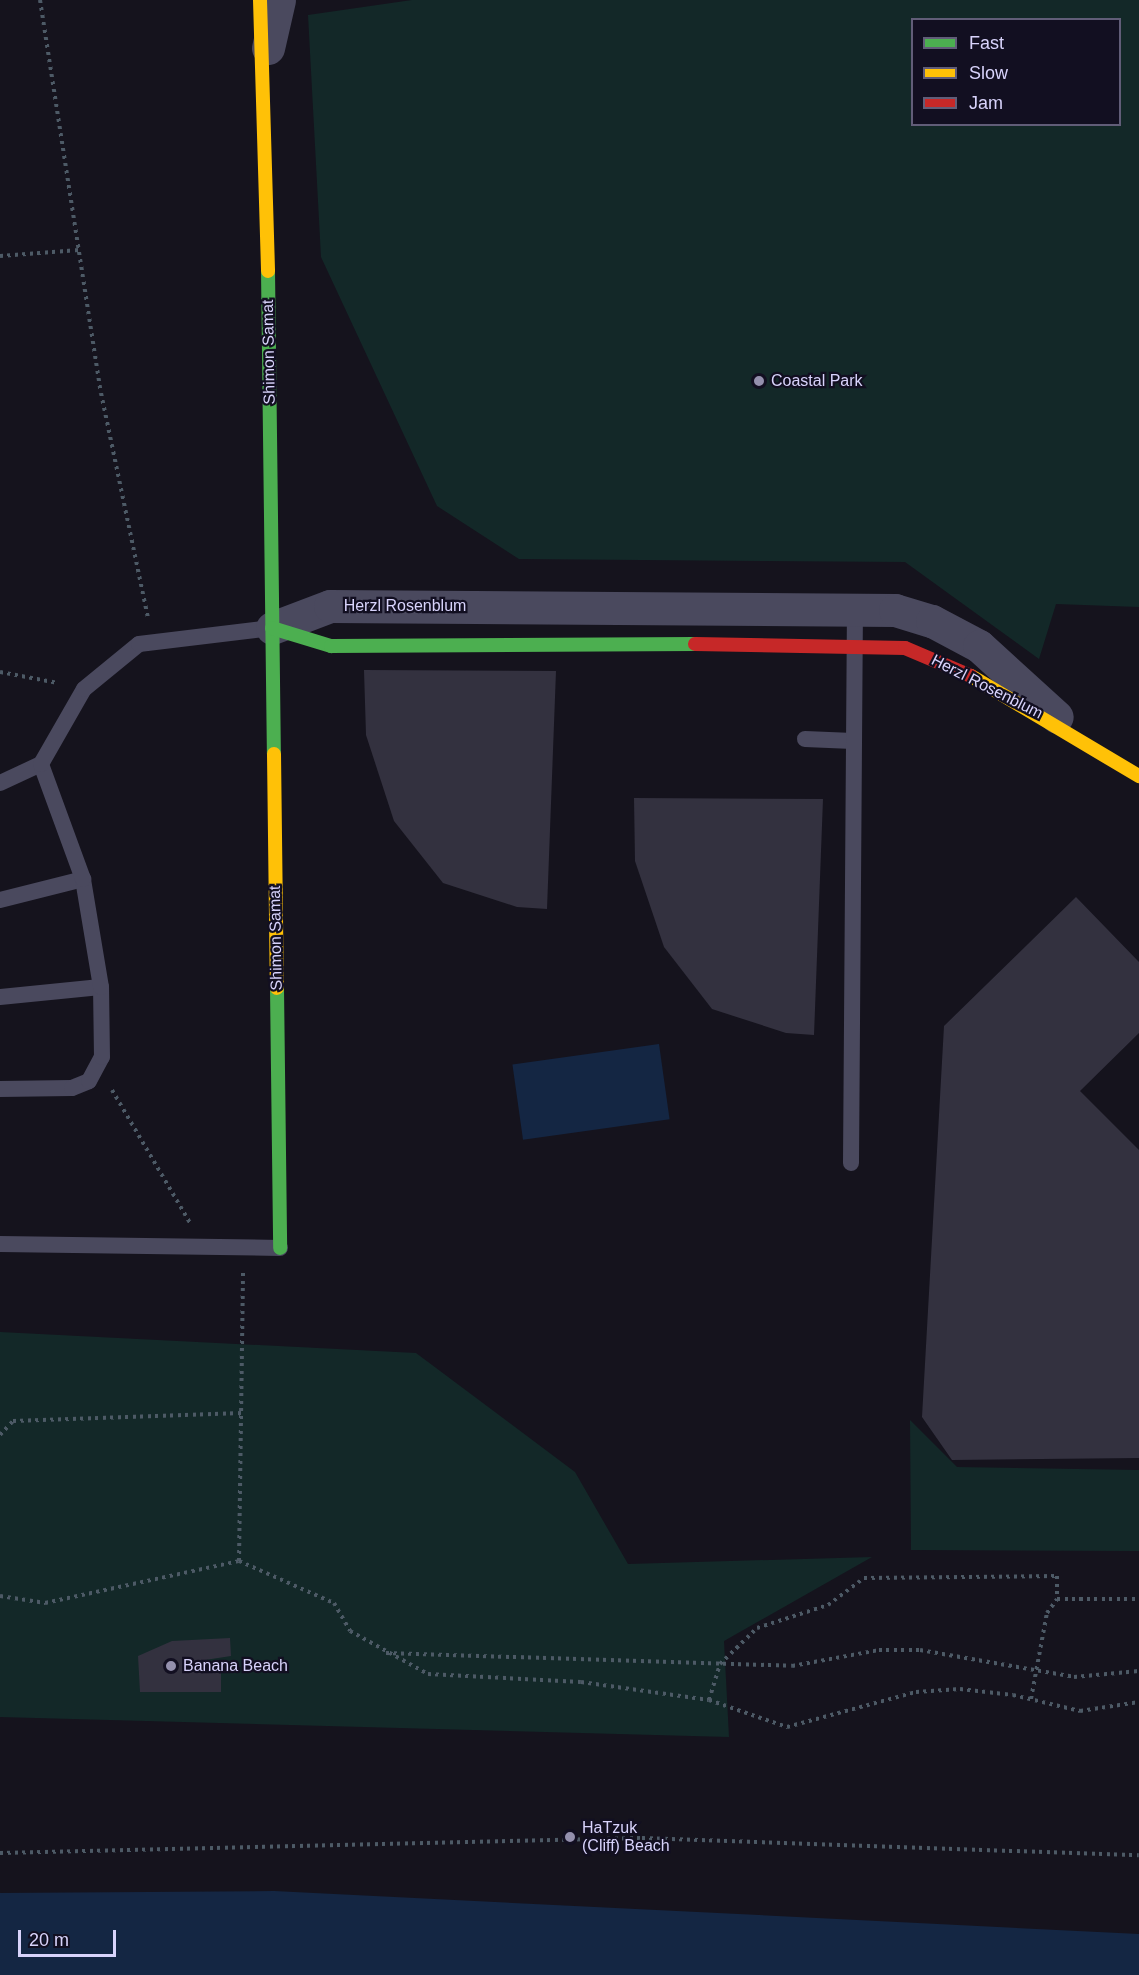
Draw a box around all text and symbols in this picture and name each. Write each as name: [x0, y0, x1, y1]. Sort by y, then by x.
legend: [911, 18, 1121, 126]
text: Fast: [969, 33, 1004, 53]
text: Slow: [969, 63, 1008, 83]
text: Jam: [969, 93, 1003, 113]
street label: Shimon Samat: [258, 299, 280, 405]
place label: Coastal Park: [771, 371, 863, 391]
marker: Coastal Park: [752, 374, 766, 388]
street label: Herzl Rosenblum: [344, 596, 466, 616]
street label: Herzl Rosenblum: [928, 651, 1046, 723]
street label: Shimon Samat: [265, 885, 287, 991]
place label: Banana Beach: [183, 1656, 288, 1676]
marker: Banana Beach: [164, 1659, 178, 1673]
place label: HaTzuk (Cliff) Beach: [582, 1818, 670, 1856]
marker: HaTzuk (Cliff) Beach: [563, 1830, 577, 1844]
scale bar: [21, 1918, 118, 1956]
text: 20 m: [29, 1930, 69, 1950]

